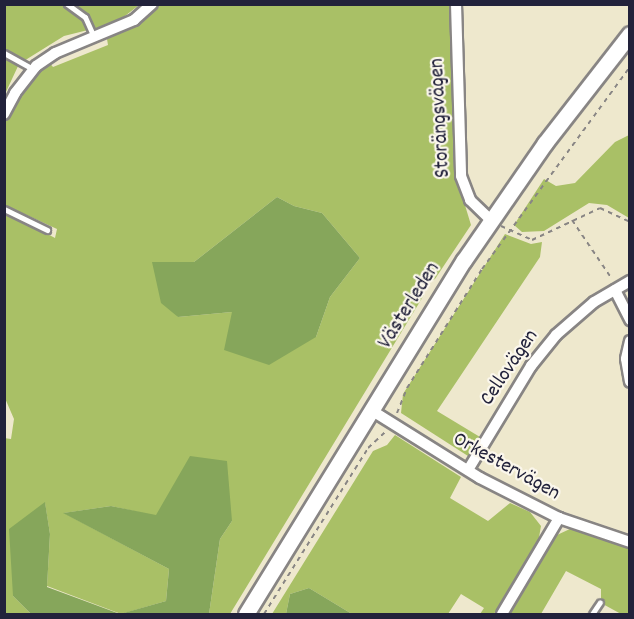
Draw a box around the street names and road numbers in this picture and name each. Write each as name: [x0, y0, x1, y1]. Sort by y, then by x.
street label: Storängsvägen: [425, 58, 457, 178]
street label: Västerleden: [374, 258, 446, 354]
street label: Cellovägen: [475, 325, 545, 411]
street label: Orkestervägen: [448, 427, 564, 507]

